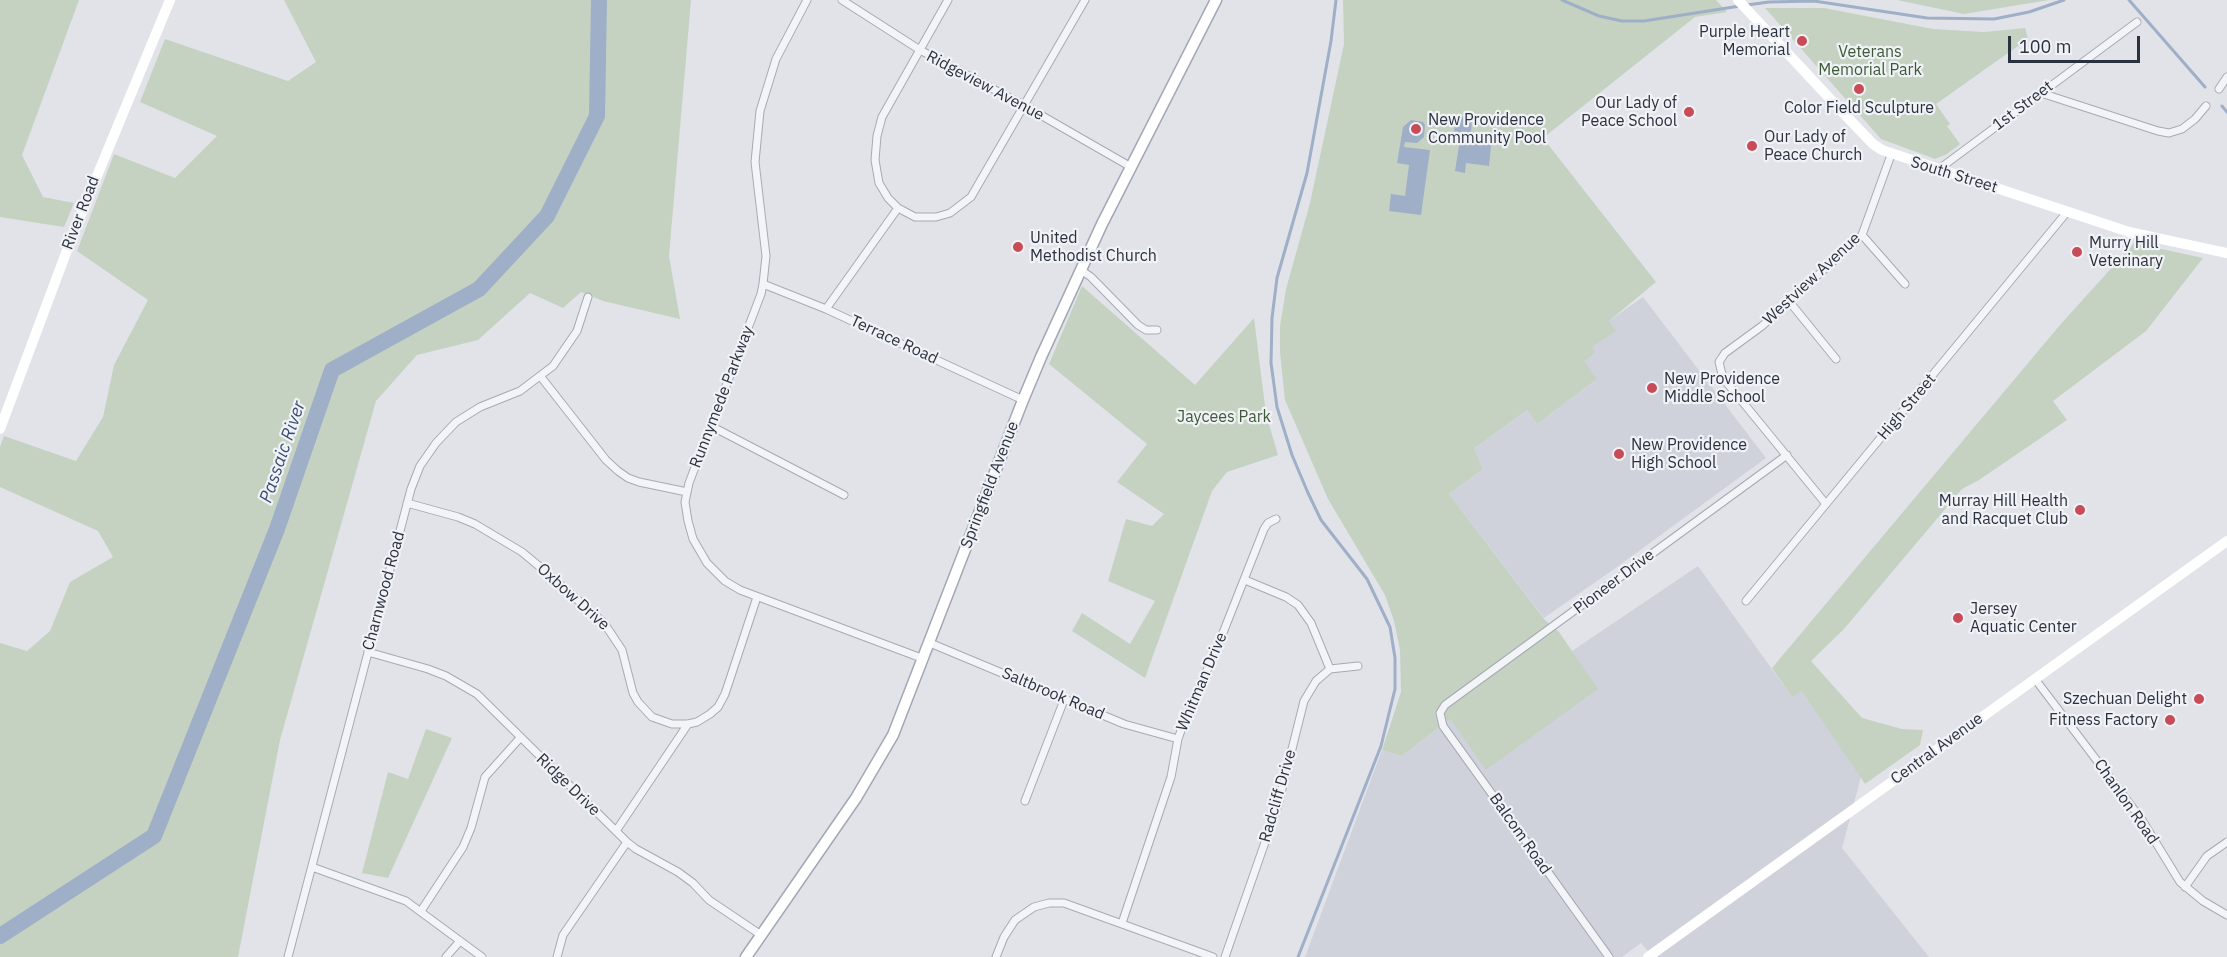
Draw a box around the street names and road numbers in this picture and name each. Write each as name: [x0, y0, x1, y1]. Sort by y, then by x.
street label: Ridgeview Avenue: [923, 47, 1047, 125]
street label: 1st Street: [1989, 77, 2057, 135]
street label: South Street: [1908, 153, 2000, 197]
street label: River Road: [58, 174, 104, 252]
street label: Westview Avenue: [1759, 229, 1865, 329]
street label: Terrace Road: [847, 311, 941, 369]
street label: Runnymede Parkway: [686, 323, 758, 471]
street label: High Street: [1874, 370, 1940, 444]
street label: Springfield Avenue: [957, 419, 1023, 551]
street label: Charnwood Road: [359, 529, 409, 653]
street label: Pioneer Drive: [1570, 545, 1658, 619]
street label: Oxbow Drive: [533, 559, 613, 635]
street label: Whitman Drive: [1173, 630, 1231, 734]
street label: Saltbrook Road: [999, 664, 1107, 724]
street label: Central Avenue: [1887, 709, 1987, 789]
street label: Radcliff Drive: [1256, 747, 1300, 845]
street label: Ridge Drive: [532, 750, 604, 820]
street label: Chanlon Road: [2090, 756, 2162, 848]
street label: Balcom Road: [1485, 790, 1555, 878]

